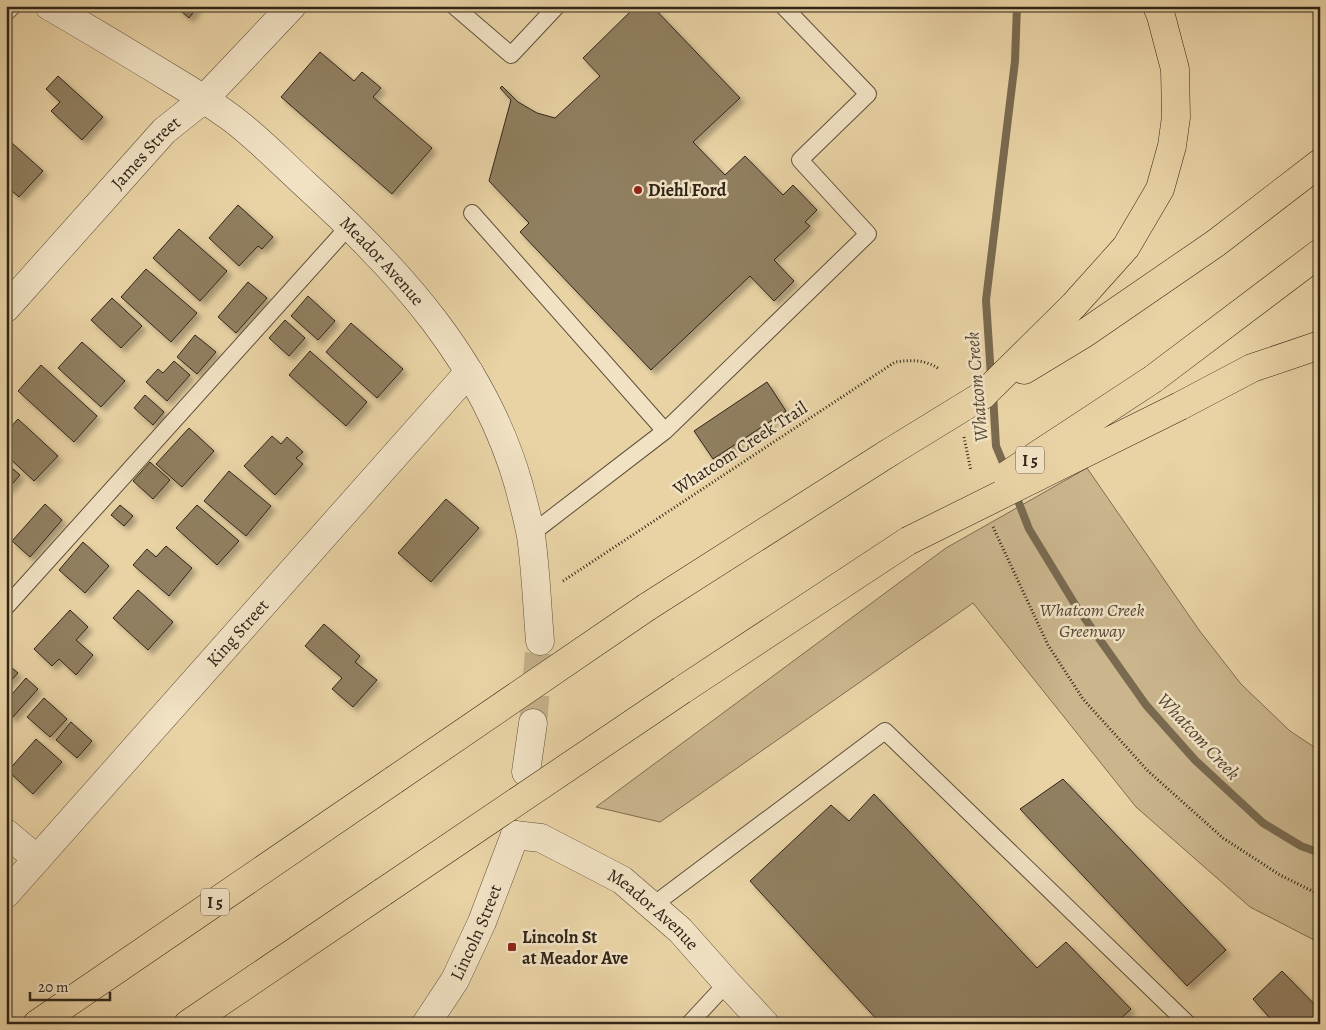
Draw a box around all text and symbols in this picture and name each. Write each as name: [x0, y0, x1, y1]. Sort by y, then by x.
street label: James Street: [106, 111, 185, 194]
place label: Diehl Ford: [648, 178, 727, 202]
marker: Diehl Ford: [632, 184, 644, 196]
street label: Meador Avenue: [334, 211, 430, 311]
water label: Whatcom Creek: [959, 331, 995, 443]
street label: Whatcom Creek Trail: [667, 395, 812, 501]
road number: I 5: [1016, 446, 1044, 474]
street label: King Street: [201, 594, 274, 672]
park label: Whatcom Creek Greenway: [1040, 598, 1144, 643]
water label: Whatcom Creek: [1151, 687, 1246, 786]
street label: Meador Avenue: [604, 863, 704, 955]
street label: Lincoln Street: [445, 881, 507, 984]
road number: I 5: [201, 889, 229, 916]
place label: Lincoln St at Meador Ave: [522, 925, 628, 970]
marker: Lincoln St at Meador Ave: [506, 941, 518, 953]
scale bar: [30, 970, 110, 1002]
text: 20 m: [38, 977, 69, 997]

